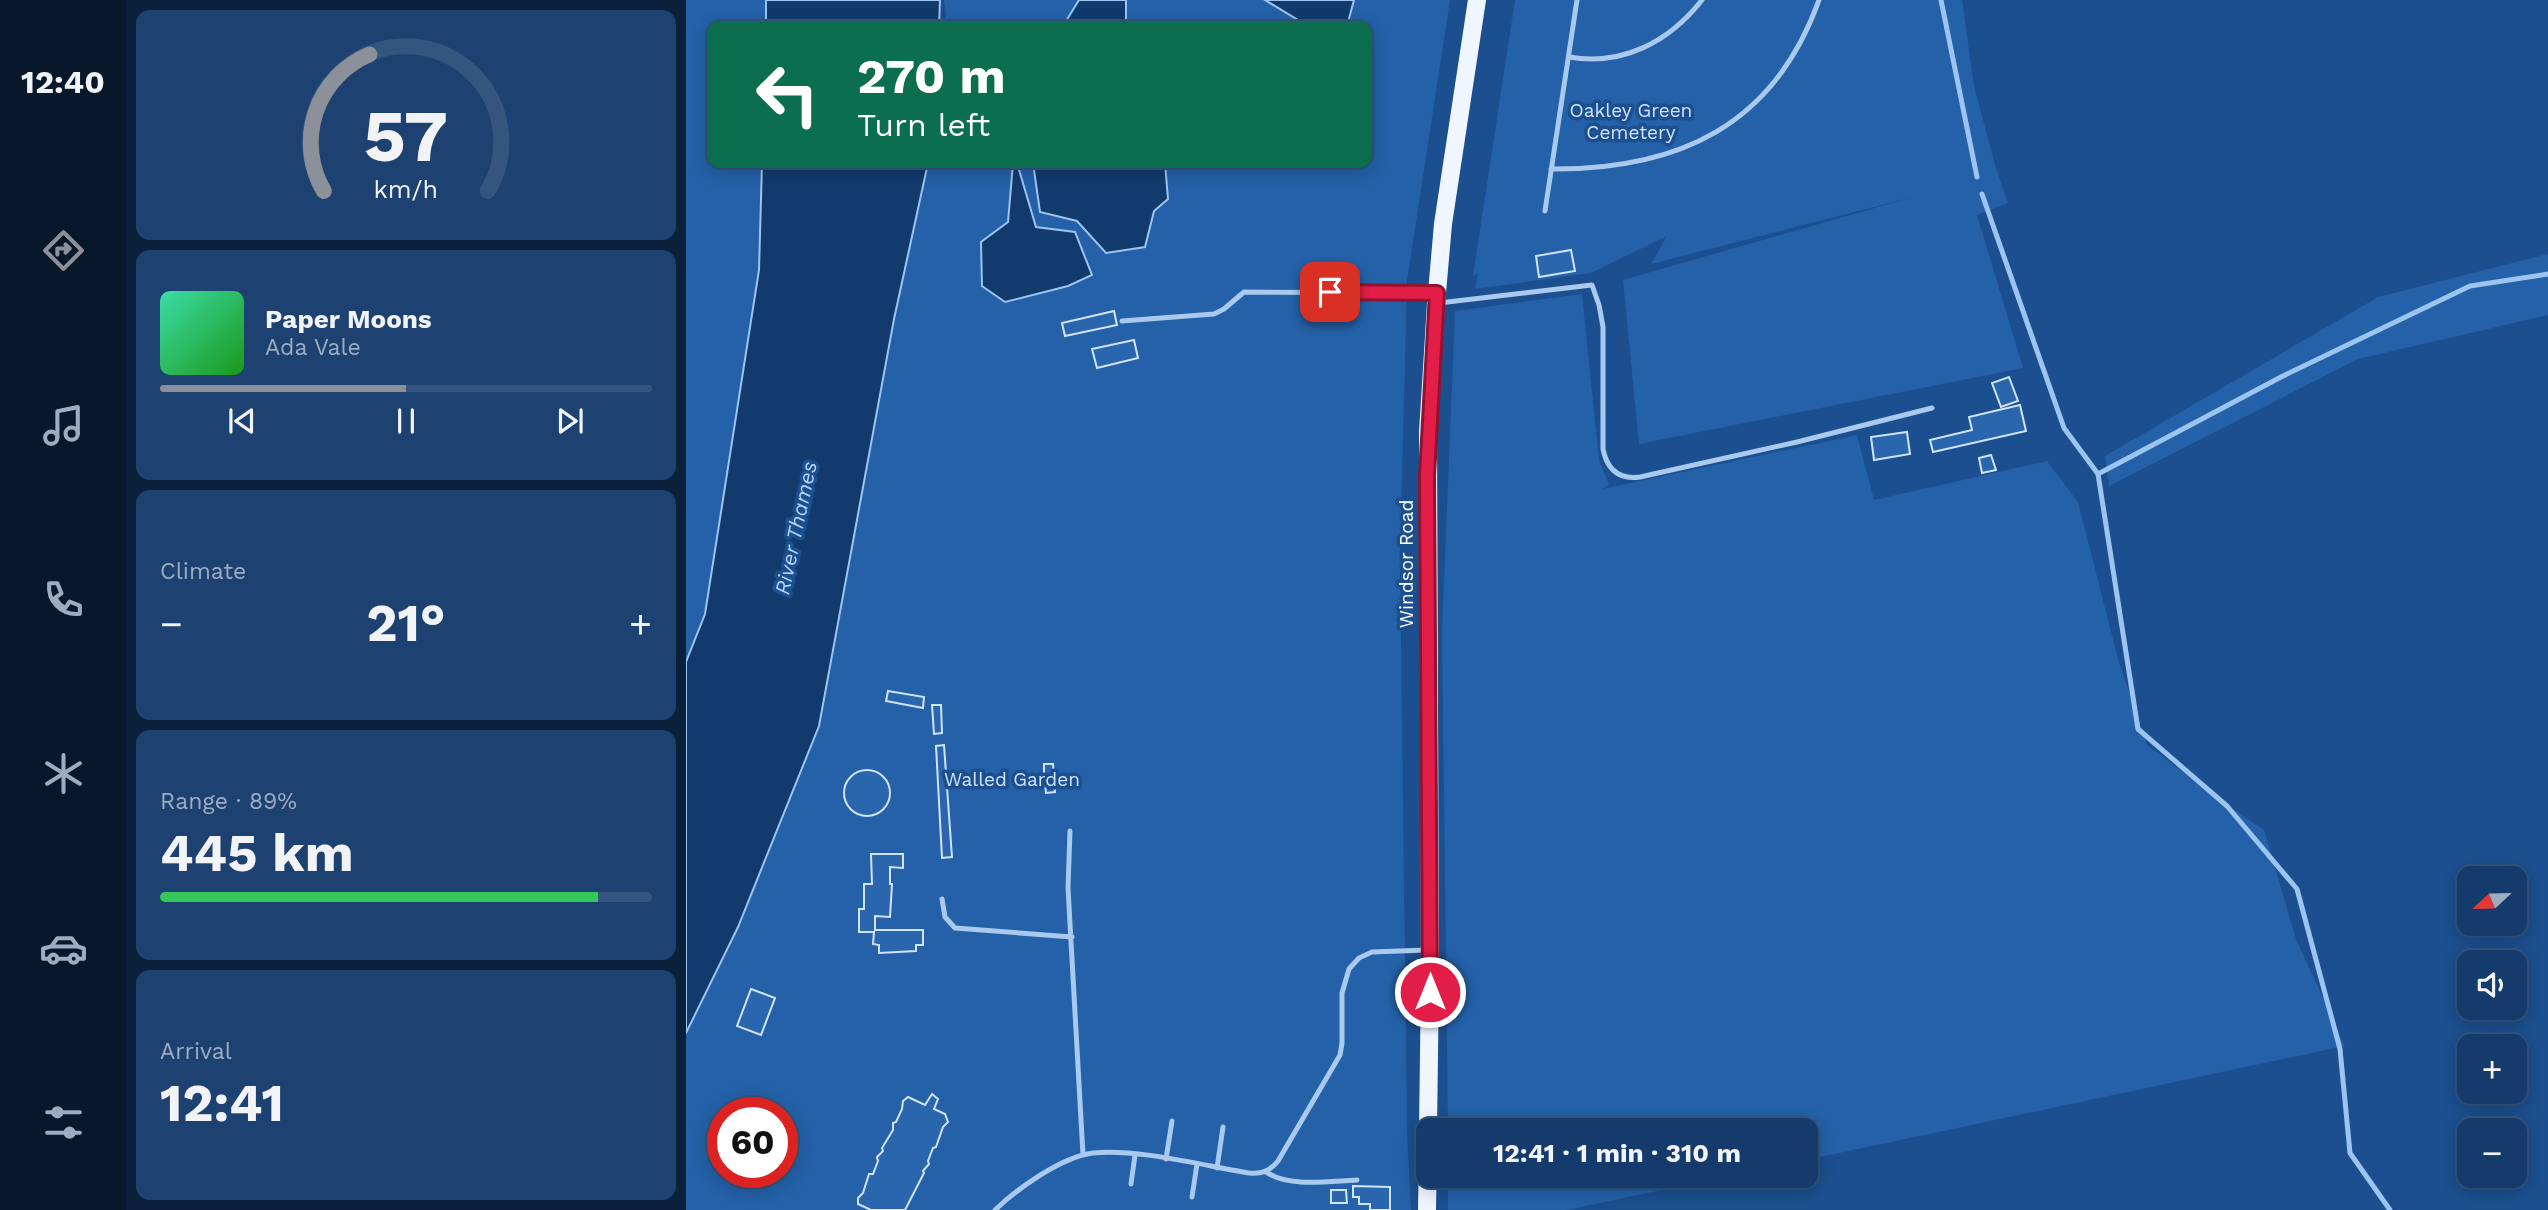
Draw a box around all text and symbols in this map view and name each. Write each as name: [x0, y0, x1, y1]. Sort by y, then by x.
text: 270 m: [857, 47, 1006, 105]
icon: left: [742, 49, 833, 140]
text: 12:40: [21, 63, 105, 101]
text: 57: [364, 93, 448, 179]
park label: Oakley Green Cemetery: [1570, 99, 1692, 144]
text: Turn left: [857, 106, 990, 144]
text: km/h: [374, 175, 438, 204]
icon: directions: [39, 226, 88, 275]
pin: [1300, 262, 1360, 322]
icon: arrive: [1311, 273, 1349, 311]
text: Paper Moons: [265, 304, 432, 334]
text: Ada Vale: [265, 334, 361, 361]
icon: music: [39, 401, 88, 450]
icon: previous: [223, 402, 261, 440]
icon: pause: [387, 402, 425, 440]
icon: next: [551, 402, 589, 440]
water label: River Thames: [769, 459, 822, 597]
street label: Windsor Road: [1395, 500, 1418, 628]
text: Climate: [160, 558, 246, 585]
icon: phone: [39, 575, 88, 624]
text: 21°: [366, 593, 446, 654]
text: −: [160, 602, 183, 646]
text: +: [629, 602, 652, 646]
icon: climate: [39, 749, 88, 798]
park label: Walled Garden: [944, 768, 1080, 791]
text: Range · 89%: [160, 788, 297, 815]
text: 445 km: [160, 823, 354, 884]
north arrow: [2457, 866, 2527, 936]
map controls: [2457, 866, 2527, 1188]
icon: car: [39, 924, 88, 973]
button: sound: [2457, 950, 2527, 1020]
position arrow: [1393, 955, 1467, 1029]
button: +: [2457, 1034, 2527, 1104]
text: Arrival: [160, 1038, 232, 1065]
text: 12:41: [160, 1073, 284, 1134]
speed limit sign: 60: [707, 1097, 798, 1188]
icon: filters: [39, 1098, 88, 1147]
button: −: [2457, 1118, 2527, 1188]
text: 12:41 · 1 min · 310 m: [1493, 1138, 1741, 1168]

